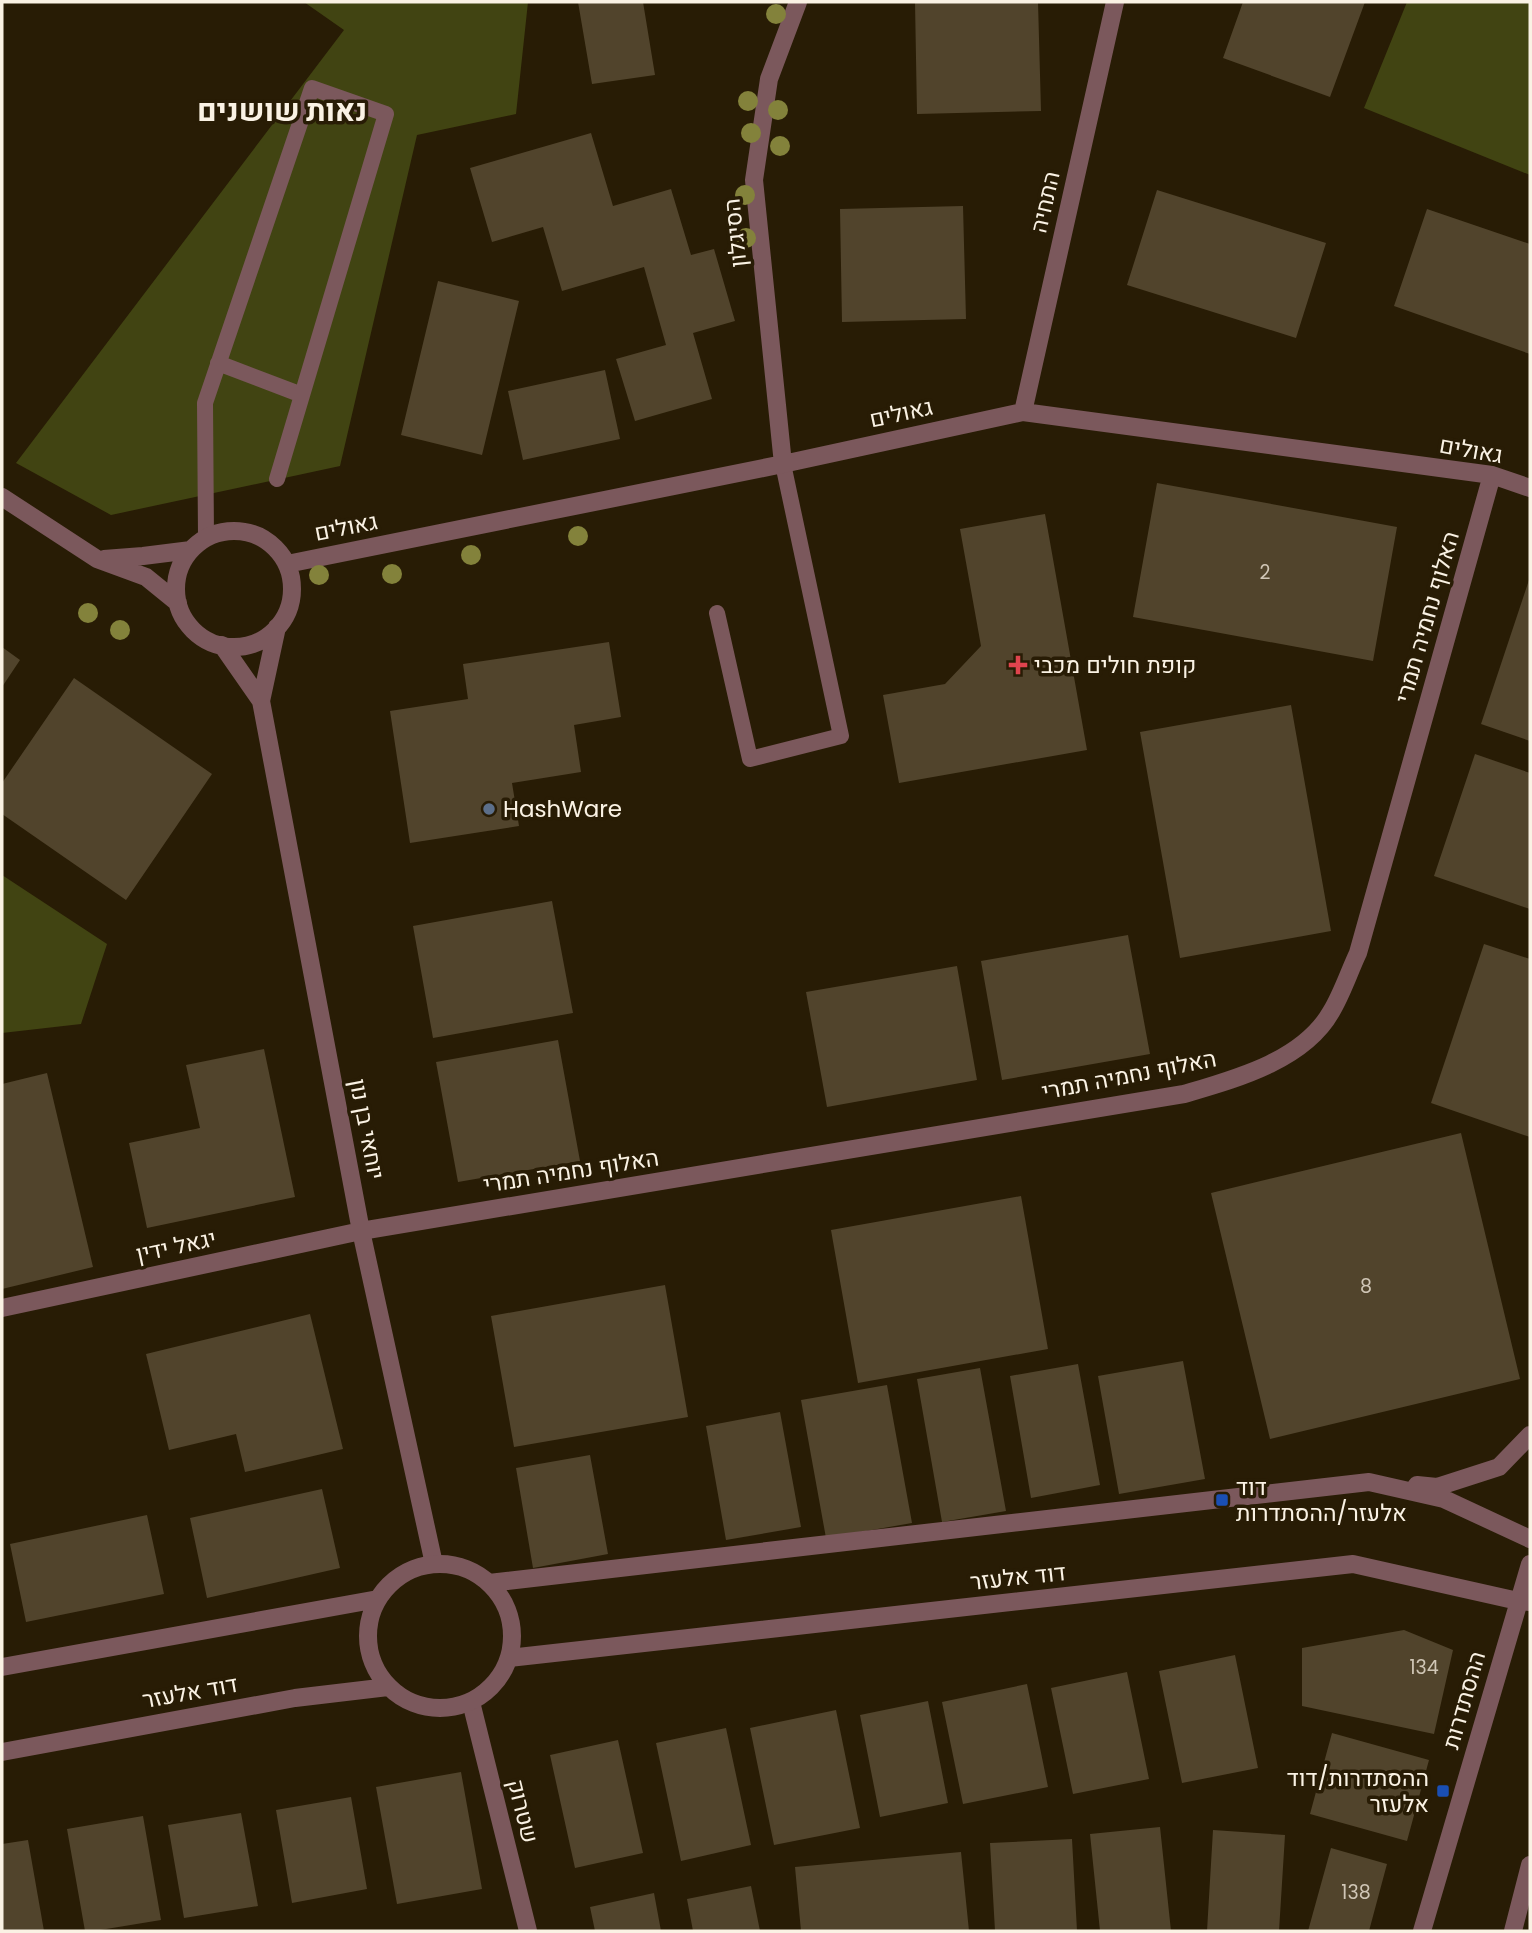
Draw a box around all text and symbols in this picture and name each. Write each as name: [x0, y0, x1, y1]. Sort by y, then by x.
district label: נאות שושנים: [197, 89, 367, 132]
street label: התחיה: [1022, 168, 1068, 236]
street label: הסיגלון: [715, 197, 755, 269]
street label: גאולים: [866, 391, 936, 435]
street label: גאולים: [1437, 429, 1505, 471]
street label: גאולים: [312, 505, 380, 549]
street label: האלוף נחמיה תמרי: [1387, 527, 1467, 707]
house number: 2: [1260, 559, 1271, 586]
place label: קופת חולים מכבי: [1034, 649, 1196, 681]
marker: קופת חולים מכבי: [1008, 655, 1028, 675]
place label: HashWare: [503, 793, 622, 825]
marker: HashWare: [481, 801, 497, 817]
street label: האלוף נחמיה תמרי: [1039, 1042, 1219, 1108]
street label: יוחאי בן נון: [342, 1076, 392, 1182]
street label: האלוף נחמיה תמרי: [481, 1141, 661, 1201]
street label: יגאל ידין: [133, 1222, 219, 1270]
house number: 8: [1360, 1273, 1372, 1300]
place label: דוד אלעזר/ההסתדרות: [1236, 1471, 1407, 1529]
marker: דוד אלעזר/ההסתדרות: [1214, 1492, 1230, 1508]
street label: דוד אלעזר: [968, 1556, 1068, 1598]
street label: ההסתדרות: [1435, 1647, 1493, 1753]
house number: 134: [1409, 1654, 1439, 1681]
street label: דוד אלעזר: [140, 1668, 240, 1716]
place label: ההסתדרות/דוד אלעזר: [1287, 1762, 1429, 1820]
street label: שטרוק: [500, 1776, 546, 1846]
marker: ההסתדרות/דוד אלעזר: [1435, 1783, 1451, 1799]
house number: 138: [1341, 1879, 1371, 1906]

